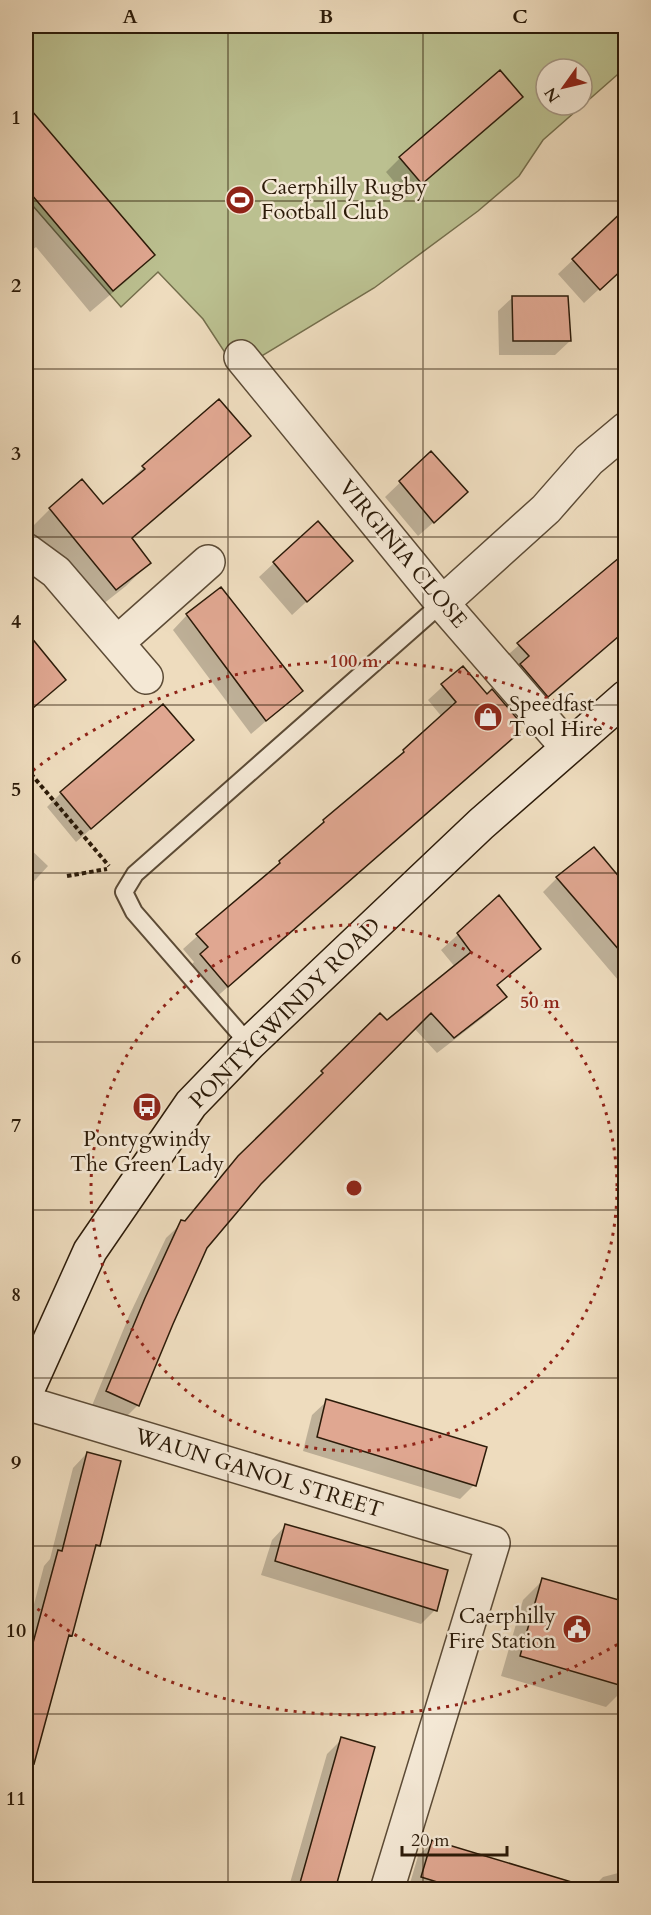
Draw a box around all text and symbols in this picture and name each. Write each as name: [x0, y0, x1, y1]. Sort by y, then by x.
text: A: [122, 3, 138, 30]
text: B: [319, 3, 333, 30]
text: C: [512, 3, 528, 30]
north arrow: [534, 57, 594, 117]
text: N: [539, 83, 565, 107]
text: 1: [11, 104, 21, 131]
place label: Caerphilly Rugby Football Club: [261, 172, 427, 227]
sports icon: Caerphilly Rugby Football Club: [224, 184, 256, 216]
text: 2: [11, 272, 21, 299]
text: 3: [11, 440, 21, 467]
street label: VIRGINIA CLOSE: [332, 473, 474, 635]
text: 4: [11, 608, 21, 635]
text: 100 m: [329, 649, 379, 674]
place label: Speedfast Tool Hire: [509, 689, 603, 744]
shop icon: Speedfast Tool Hire: [472, 701, 504, 733]
text: 5: [11, 776, 21, 803]
street label: PONTYGWINDY ROAD: [183, 911, 387, 1115]
text: 6: [11, 944, 21, 971]
text: 50 m: [520, 990, 560, 1015]
bus stop icon: Pontygwindy The Green Lady: [131, 1091, 163, 1123]
text: 7: [11, 1112, 21, 1139]
place label: Pontygwindy The Green Lady: [70, 1124, 224, 1179]
centre of rings: [344, 1178, 364, 1198]
text: 8: [11, 1281, 21, 1308]
street label: WAUN GANOL STREET: [130, 1421, 387, 1525]
text: 9: [11, 1449, 21, 1476]
place label: Caerphilly Fire Station: [448, 1601, 556, 1656]
public building icon: Caerphilly Fire Station: [561, 1613, 593, 1645]
text: 10: [6, 1617, 26, 1644]
text: 11: [6, 1785, 26, 1812]
scale bar: [402, 1819, 507, 1857]
text: 20 m: [411, 1828, 450, 1853]

